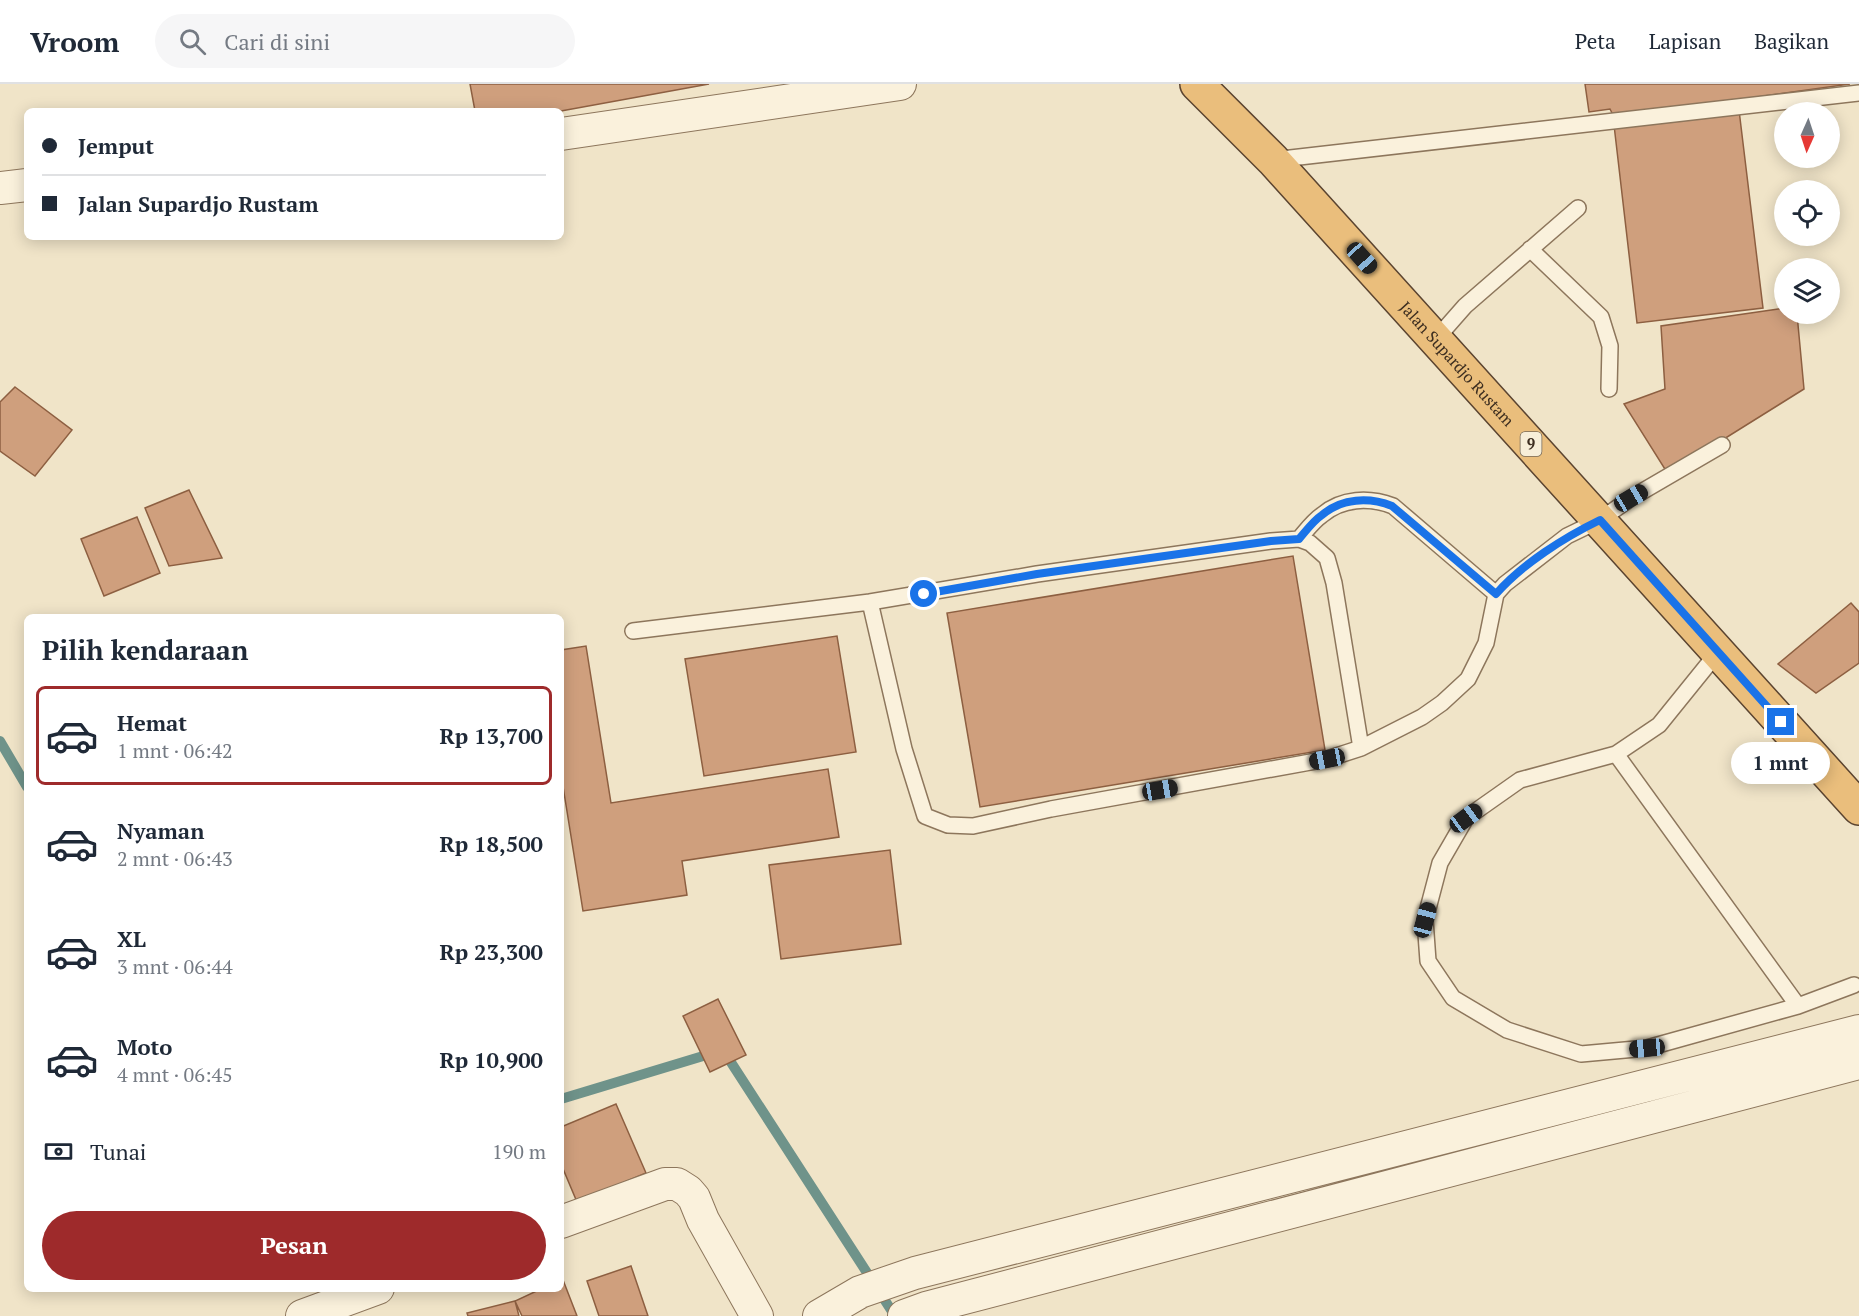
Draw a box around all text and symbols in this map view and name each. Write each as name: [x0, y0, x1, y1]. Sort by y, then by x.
search box: [155, 14, 575, 68]
text: Vroom: [30, 23, 119, 60]
icon: search: [176, 25, 209, 58]
text: Cari di sini: [224, 27, 330, 56]
text: Peta: [1575, 27, 1616, 55]
text: Lapisan: [1649, 27, 1721, 55]
text: Bagikan: [1754, 27, 1829, 55]
north arrow: [1774, 102, 1840, 168]
map controls: [1774, 102, 1840, 324]
text: Jemput: [78, 131, 154, 160]
button: locate: [1774, 180, 1840, 246]
text: Jalan Supardjo Rustam: [78, 189, 319, 218]
car: [1343, 239, 1381, 277]
button: layers: [1774, 258, 1840, 324]
street label: Jalan Supardjo Rustam: [1395, 296, 1520, 431]
road number: 9: [1520, 432, 1541, 456]
car: [1611, 481, 1651, 515]
route start: [910, 580, 937, 607]
text: Pilih kendaraan: [42, 632, 248, 668]
text: Hemat: [117, 708, 187, 737]
route end: [1767, 708, 1794, 735]
icon: car: [45, 709, 99, 763]
text: Rp 13,700: [439, 721, 543, 750]
text: 1 mnt · 06:42: [117, 737, 233, 764]
callout: 1 mnt: [1732, 743, 1830, 785]
car: [1308, 747, 1346, 771]
text: 1 mnt: [1752, 749, 1809, 776]
car: [1141, 778, 1179, 802]
car: [1446, 800, 1486, 836]
text: Nyaman: [117, 816, 204, 845]
icon: car: [45, 817, 99, 871]
text: Rp 18,500: [439, 829, 543, 858]
text: 2 mnt · 06:43: [117, 845, 233, 872]
car: [1412, 900, 1438, 940]
text: XL: [117, 924, 146, 953]
icon: car: [45, 925, 99, 979]
text: Rp 23,300: [439, 937, 543, 966]
text: 3 mnt · 06:44: [117, 953, 233, 980]
text: Moto: [117, 1032, 172, 1061]
icon: car: [45, 1033, 99, 1087]
car: [1628, 1037, 1666, 1059]
text: Rp 10,900: [439, 1045, 543, 1074]
text: 4 mnt · 06:45: [117, 1061, 233, 1088]
icon: cash: [42, 1135, 75, 1168]
text: Tunai: [90, 1137, 146, 1166]
text: 190 m: [492, 1138, 546, 1165]
button: Pesan: [42, 1211, 546, 1280]

